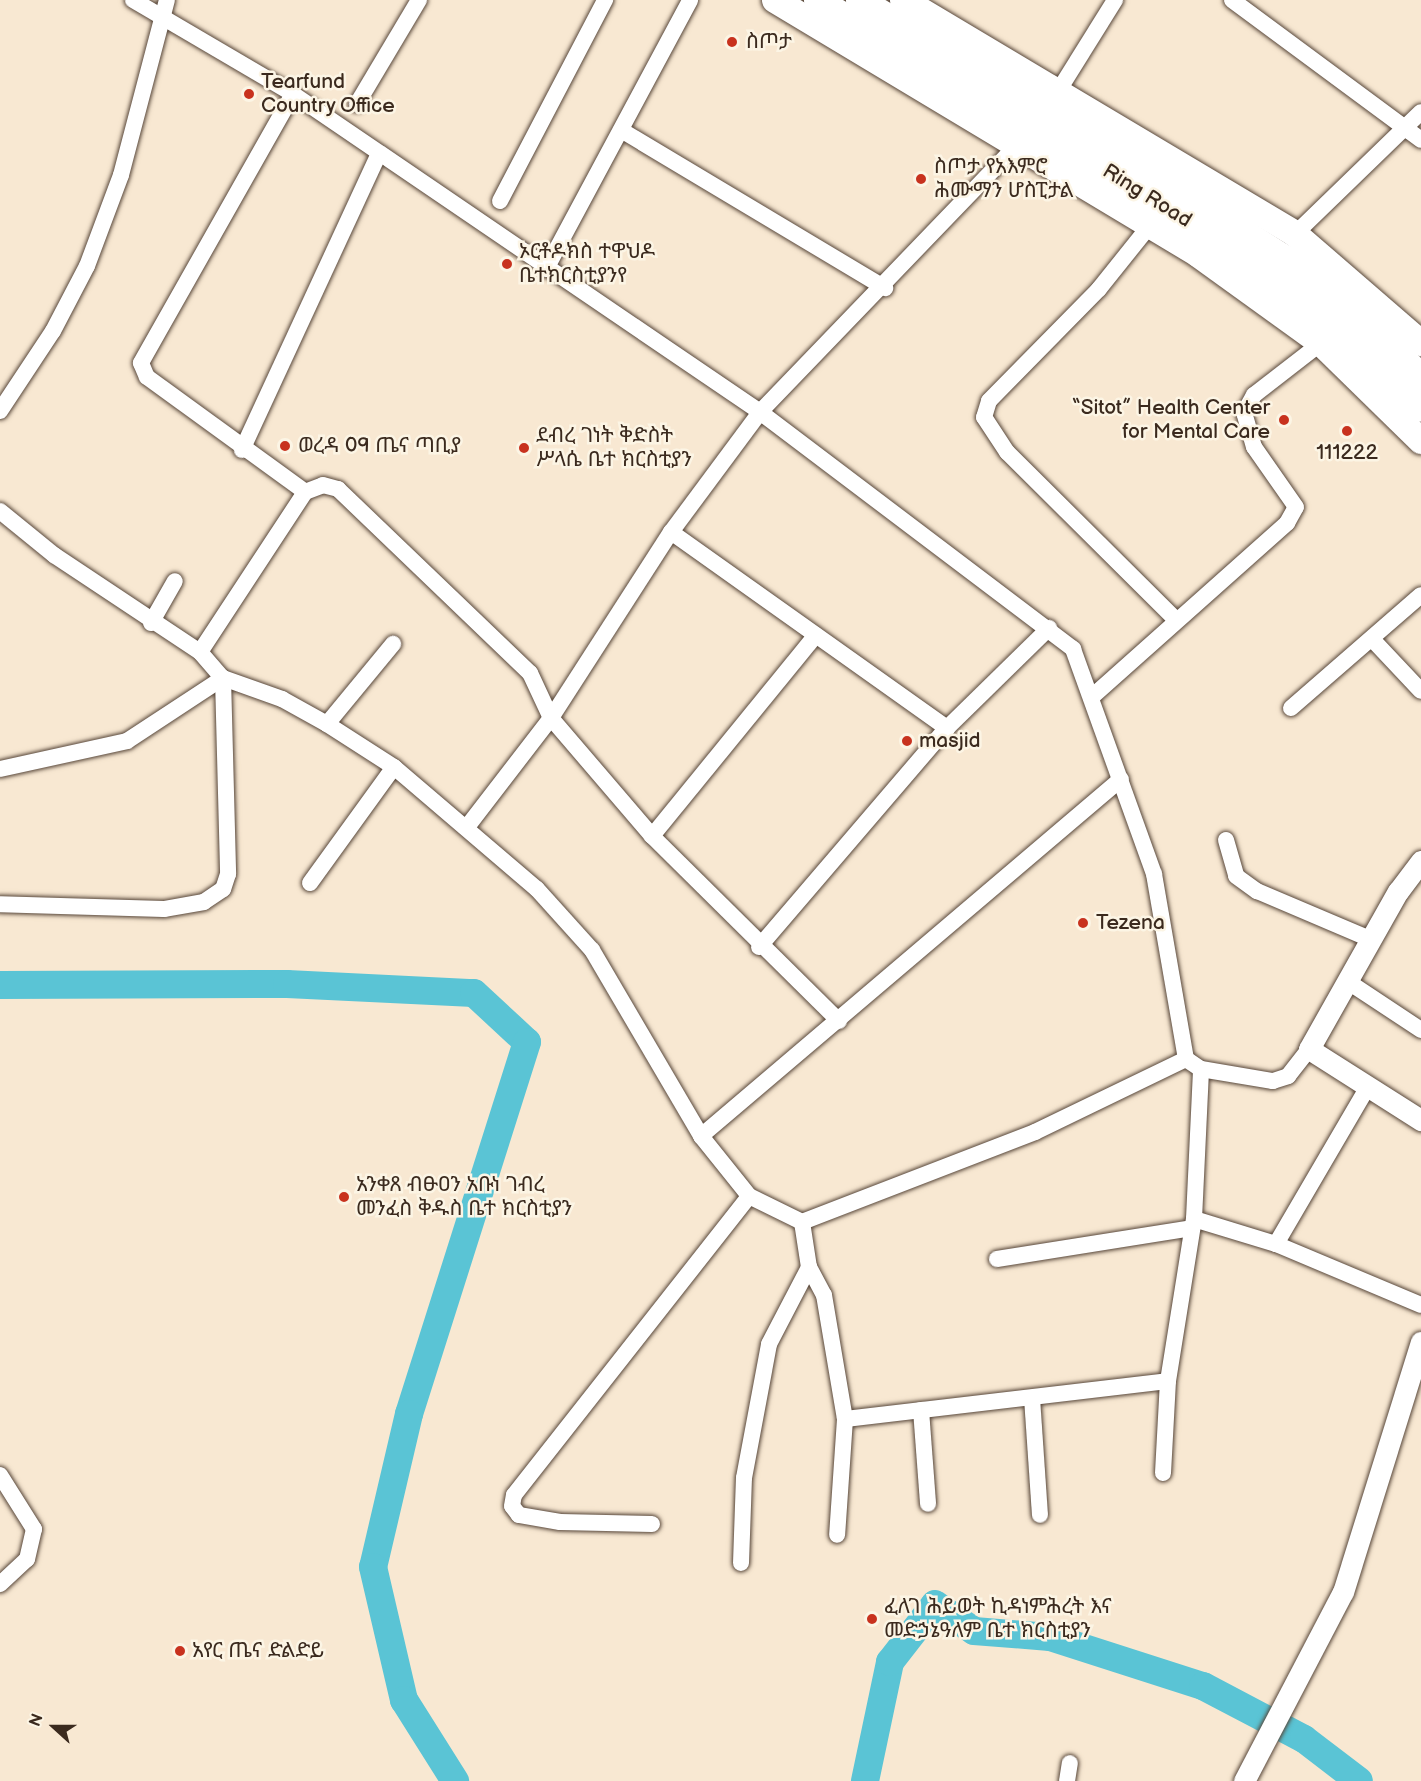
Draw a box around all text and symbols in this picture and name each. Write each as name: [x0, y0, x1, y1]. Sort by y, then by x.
place label: ስጦታ: [746, 29, 792, 55]
marker: ስጦታ: [723, 33, 741, 51]
place label: Tearfund Country Office: [261, 69, 396, 119]
marker: Tearfund Country Office: [242, 87, 256, 101]
place label: ስጦታ የአእምሮ ሕሙማን ሆስፒታል: [934, 154, 1074, 204]
street label: Ring Road: [1098, 159, 1196, 233]
marker: ስጦታ የአእምሮ ሕሙማን ሆስፒታል: [912, 170, 930, 188]
place label: ኦርቶዶክስ ተዋህዶ ቤተክርስቲያንየ: [519, 239, 655, 289]
marker: ኦርቶዶክስ ተዋህዶ ቤተክርስቲያንየ: [500, 257, 514, 271]
place label: “Sitot” Health Center for Mental Care: [1072, 395, 1270, 445]
marker: “Sitot” Health Center for Mental Care: [1275, 411, 1293, 429]
place label: ደብረ ገነት ቅድስት ሥላሴ ቤተ ክርስቲያን: [536, 423, 692, 473]
marker: 111222: [1340, 424, 1354, 438]
place label: ወረዳ 09 ጤና ጣቢያ: [298, 433, 461, 459]
marker: ወረዳ 09 ጤና ጣቢያ: [276, 437, 294, 455]
place label: 111222: [1316, 440, 1378, 466]
marker: ደብረ ገነት ቅድስት ሥላሴ ቤተ ክርስቲያን: [517, 441, 531, 455]
place label: masjid: [919, 728, 981, 754]
marker: masjid: [900, 734, 914, 748]
place label: Tezena: [1096, 910, 1165, 936]
marker: Tezena: [1074, 914, 1092, 932]
place label: አንቀጸ ብፁዐን አቡነ ገብረ መንፈስ ቅዱስ ቤተ ክርስቲያን: [356, 1172, 572, 1222]
marker: አንቀጸ ብፁዐን አቡነ ገብረ መንፈስ ቅዱስ ቤተ ክርስቲያን: [337, 1190, 351, 1204]
place label: ፈለገ ሕይወት ኪዳነምሕረት እና መድኃኔዓለም ቤተ ክርስቲያን: [884, 1594, 1112, 1644]
marker: ፈለገ ሕይወት ኪዳነምሕረት እና መድኃኔዓለም ቤተ ክርስቲያን: [865, 1612, 879, 1626]
place label: አየር ጤና ድልድይ: [192, 1638, 324, 1664]
marker: አየር ጤና ድልድይ: [173, 1644, 187, 1658]
north arrow: [24, 1697, 84, 1757]
text: N: [26, 1711, 48, 1729]

